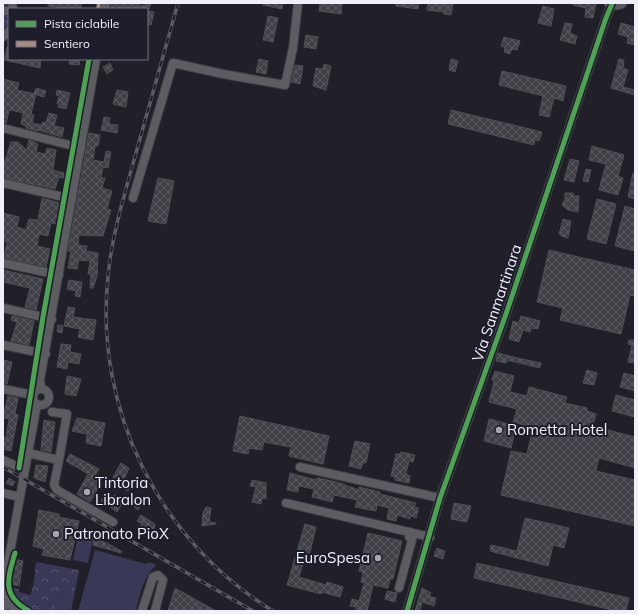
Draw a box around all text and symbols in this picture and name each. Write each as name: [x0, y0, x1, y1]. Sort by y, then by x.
legend: [8, 8, 148, 60]
text: Pista ciclabile: [44, 16, 119, 31]
text: Sentiero: [44, 36, 90, 51]
street label: Via Sanmartinara: [468, 242, 526, 364]
place label: Rometta Hotel: [507, 420, 607, 439]
marker: Rometta Hotel: [494, 425, 504, 435]
place label: Tintoria Libralon: [95, 473, 151, 509]
marker: Tintoria Libralon: [82, 487, 92, 497]
place label: Patronato PioX: [64, 524, 169, 543]
marker: Patronato PioX: [51, 529, 61, 539]
place label: EuroSpesa: [296, 548, 370, 567]
marker: EuroSpesa: [373, 553, 383, 563]

